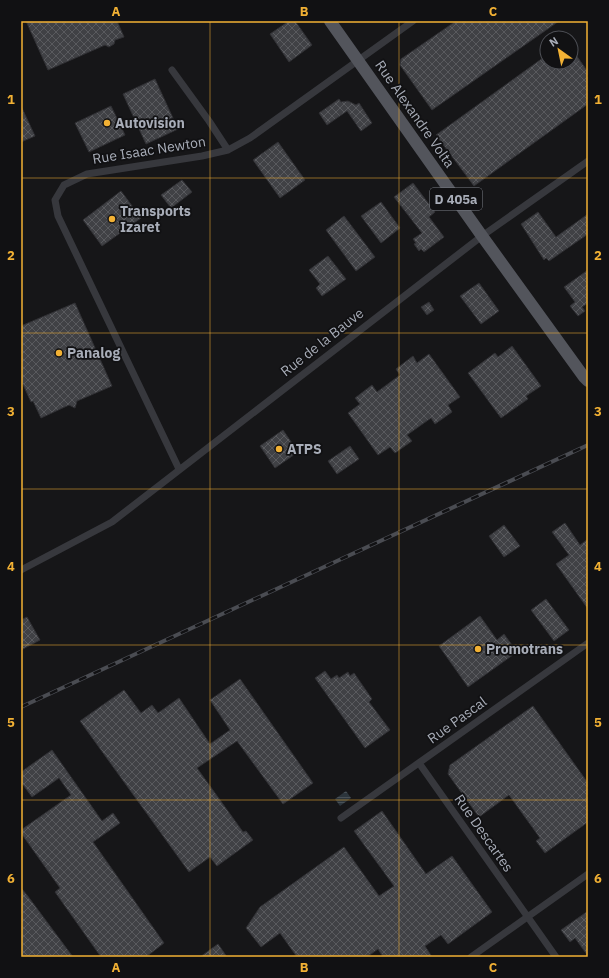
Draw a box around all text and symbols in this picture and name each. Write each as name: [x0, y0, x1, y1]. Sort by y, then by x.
text: A: [112, 3, 121, 20]
text: B: [300, 3, 309, 20]
text: C: [489, 3, 498, 20]
north arrow: [539, 30, 579, 70]
text: N: [546, 34, 561, 50]
street label: Rue Alexandre Volta: [371, 57, 459, 172]
text: 1: [7, 91, 15, 108]
text: 1: [594, 91, 602, 108]
place label: Autovision: [115, 114, 185, 132]
marker: Autovision: [102, 118, 112, 128]
street label: Rue Isaac Newton: [91, 132, 207, 168]
road number: D 405a: [430, 188, 482, 210]
place label: Transports Izaret: [120, 202, 191, 236]
marker: Transports Izaret: [107, 214, 117, 224]
text: 2: [7, 247, 15, 264]
text: 2: [594, 247, 602, 264]
street label: Rue de la Bauve: [277, 304, 367, 380]
place label: Panalog: [67, 344, 120, 362]
marker: Panalog: [54, 348, 64, 358]
text: 3: [7, 403, 15, 420]
text: 3: [594, 403, 602, 420]
place label: ATPS: [287, 440, 322, 458]
marker: ATPS: [274, 444, 284, 454]
text: 4: [7, 558, 15, 575]
text: 4: [594, 558, 602, 575]
place label: Promotrans: [486, 640, 563, 658]
marker: Promotrans: [473, 644, 483, 654]
street label: Rue Pascal: [424, 692, 490, 748]
text: 5: [7, 714, 15, 731]
text: 5: [594, 714, 602, 731]
street label: Rue Descartes: [451, 791, 518, 876]
text: 6: [7, 870, 15, 887]
text: 6: [594, 870, 602, 887]
text: A: [112, 959, 121, 976]
text: B: [300, 959, 309, 976]
text: C: [489, 959, 498, 976]

